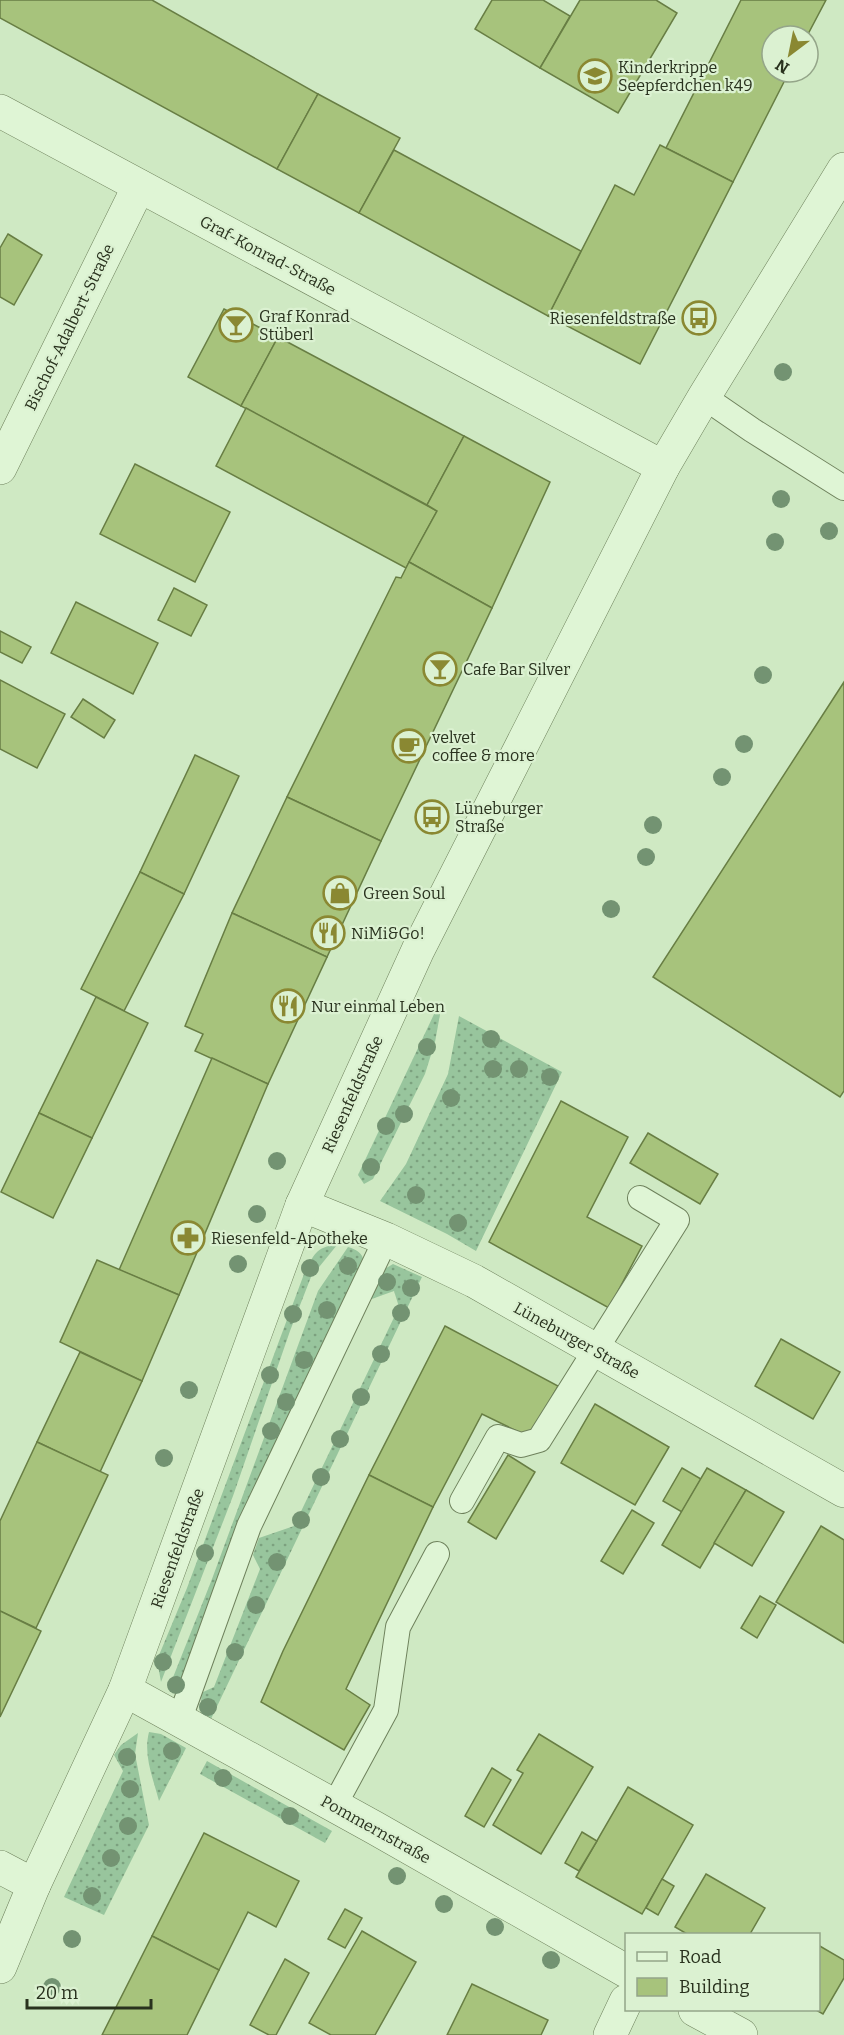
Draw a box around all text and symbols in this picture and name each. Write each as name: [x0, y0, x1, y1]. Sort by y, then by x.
north arrow: [760, 24, 820, 84]
text: N: [772, 55, 793, 78]
school or university icon: Kinderkrippe Seepferdchen k49: [577, 58, 613, 94]
place label: Kinderkrippe Seepferdchen k49: [618, 58, 753, 95]
street label: Graf-Konrad-Straße: [197, 212, 339, 299]
street label: Bischof-Adalbert-Straße: [21, 241, 118, 414]
bus stop icon: Riesenfeldstraße: [681, 300, 717, 336]
bar icon: Graf Konrad Stüberl: [218, 307, 254, 343]
place label: Graf Konrad Stüberl: [259, 307, 350, 344]
place label: Riesenfeldstraße: [550, 309, 676, 328]
bar icon: Cafe Bar Silver: [422, 651, 458, 687]
place label: Cafe Bar Silver: [463, 660, 570, 679]
cafe icon: velvet coffee & more: [391, 728, 427, 764]
place label: velvet coffee & more: [431, 728, 535, 765]
bus stop icon: Lüneburger Straße: [414, 799, 450, 835]
place label: Lüneburger Straße: [455, 799, 543, 836]
shop icon: Green Soul: [322, 875, 358, 911]
place label: Green Soul: [363, 884, 446, 903]
restaurant icon: NiMi&Go!: [310, 915, 346, 951]
place label: NiMi&Go!: [351, 924, 425, 943]
restaurant icon: Nur einmal Leben: [270, 988, 306, 1024]
place label: Nur einmal Leben: [311, 997, 445, 1016]
street label: Riesenfeldstraße: [318, 1033, 387, 1156]
pharmacy icon: Riesenfeld-Apotheke: [170, 1220, 206, 1256]
place label: Riesenfeld-Apotheke: [211, 1229, 368, 1248]
street label: Lüneburger Straße: [511, 1298, 643, 1383]
street label: Riesenfeldstraße: [147, 1486, 208, 1611]
street label: Pommernstraße: [318, 1791, 434, 1867]
legend: [625, 1933, 820, 2011]
text: Road: [679, 1946, 722, 1968]
scale bar: [27, 1972, 152, 2010]
text: Building: [679, 1976, 750, 1998]
text: 20 m: [36, 1982, 78, 2004]

